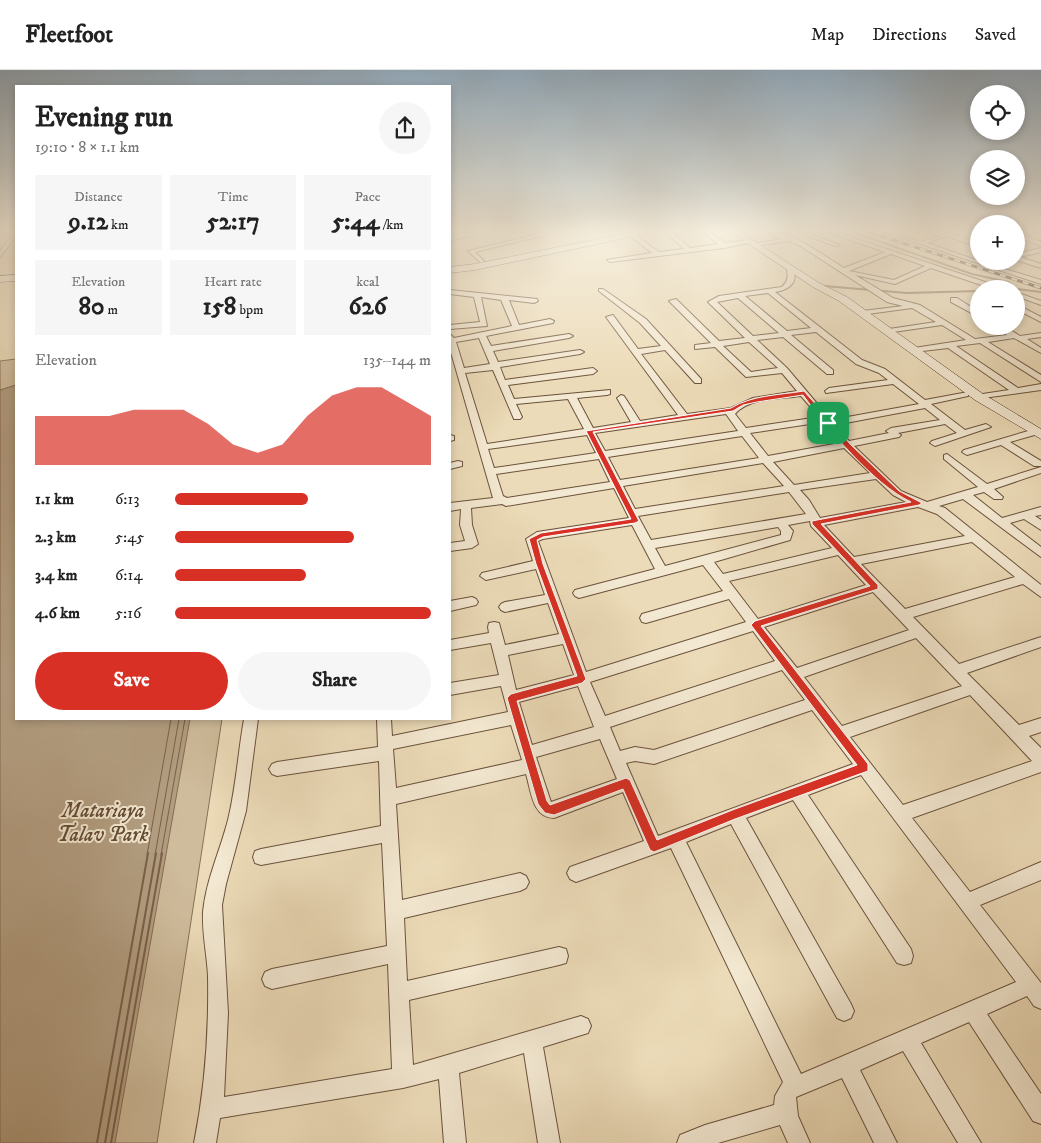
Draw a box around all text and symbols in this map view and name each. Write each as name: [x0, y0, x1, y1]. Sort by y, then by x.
text: Fleetfoot: [25, 20, 113, 50]
text: Map: [811, 24, 844, 46]
text: Directions: [872, 24, 947, 46]
text: Saved: [975, 24, 1016, 46]
map controls: [970, 85, 1025, 335]
button: locate: [970, 85, 1025, 140]
text: Evening run: [35, 100, 173, 135]
button: share: [379, 102, 431, 154]
text: 19:10 · 8 × 1.1 km: [35, 137, 140, 157]
button: layers: [970, 150, 1025, 205]
text: Distance: [74, 188, 122, 206]
text: Time: [218, 188, 248, 206]
text: Pace: [355, 188, 381, 206]
text: 9.12: [68, 206, 108, 237]
text: 52:17: [206, 206, 260, 237]
text: 5:44: [332, 206, 379, 237]
button: +: [970, 215, 1025, 270]
text: km: [108, 216, 128, 234]
text: /km: [379, 216, 404, 234]
text: Elevation: [71, 273, 125, 291]
text: Heart rate: [204, 273, 262, 291]
text: kcal: [356, 273, 379, 291]
button: −: [970, 280, 1025, 335]
text: 80: [79, 291, 105, 322]
text: 158: [202, 291, 236, 322]
text: 626: [349, 291, 387, 322]
text: m: [105, 301, 118, 319]
text: bpm: [236, 301, 263, 319]
text: Elevation: [35, 350, 97, 370]
text: 135–144 m: [363, 350, 431, 370]
pin: [807, 402, 849, 444]
icon: arrive: [814, 409, 842, 437]
text: 1.1 km: [35, 489, 74, 509]
text: 6:13: [115, 489, 139, 509]
text: 2.3 km: [35, 527, 76, 547]
text: 5:45: [115, 527, 144, 547]
text: 3.4 km: [35, 565, 78, 585]
text: 6:14: [115, 565, 143, 585]
text: 4.6 km: [35, 603, 80, 623]
text: 5:16: [115, 603, 141, 623]
button: Save: [35, 652, 228, 710]
button: Share: [238, 652, 431, 710]
park label: Matariaya Talav Park: [57, 798, 149, 848]

